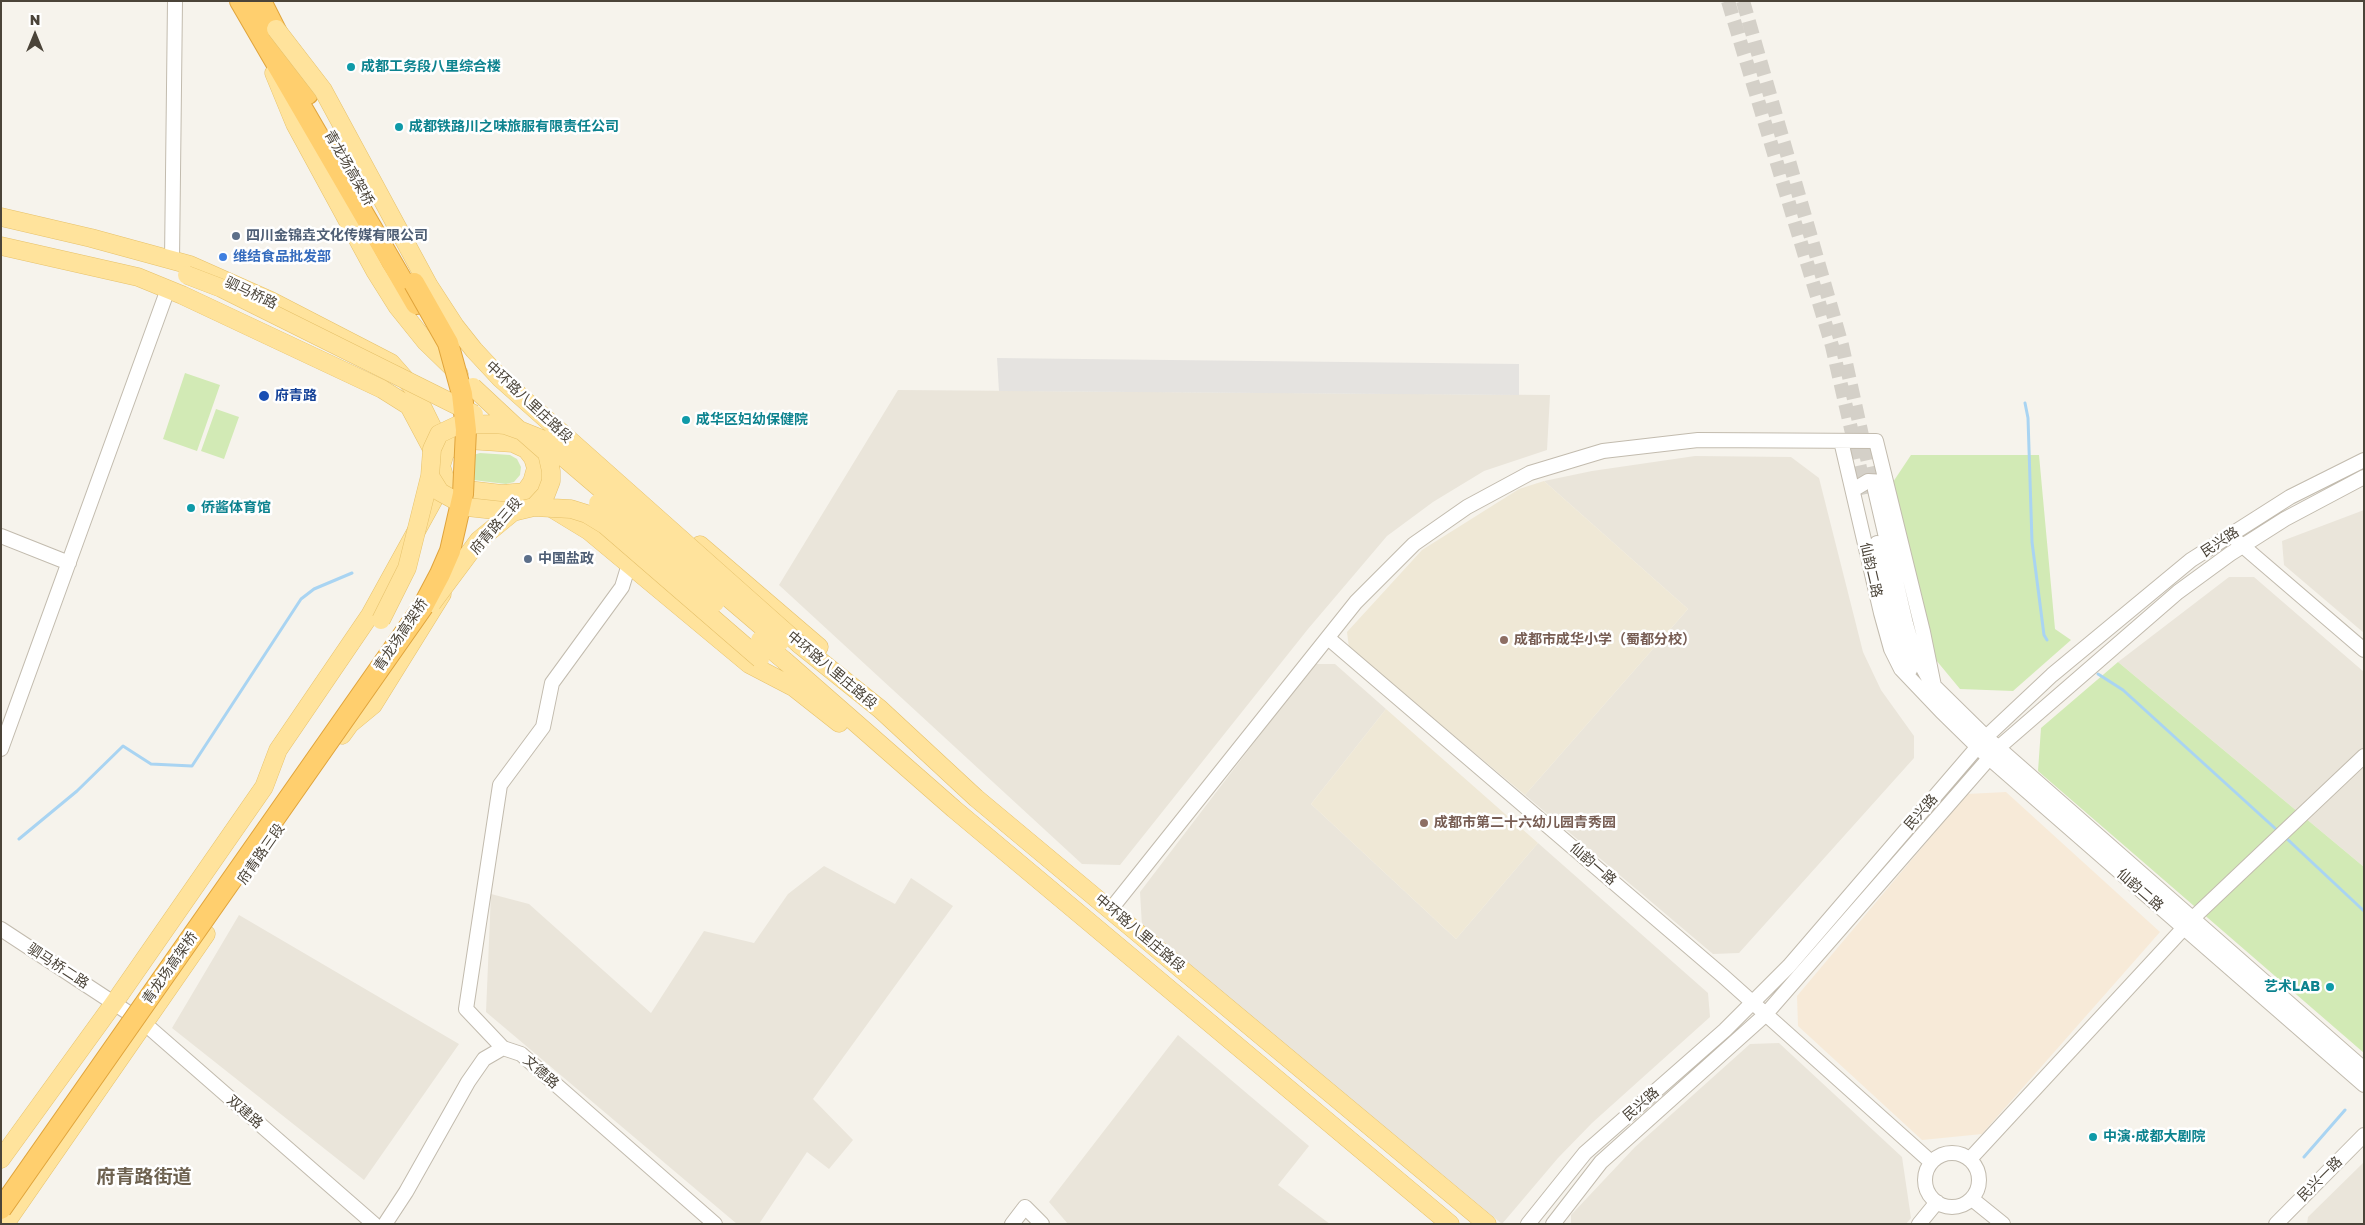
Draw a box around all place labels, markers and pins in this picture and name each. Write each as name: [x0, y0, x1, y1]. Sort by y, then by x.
place label: 成都工务段八里综合楼: [361, 59, 501, 75]
marker: 成都工务段八里综合楼: [345, 61, 357, 73]
place label: 成都铁路川之味旅服有限责任公司: [409, 119, 619, 135]
marker: 成都铁路川之味旅服有限责任公司: [393, 121, 405, 133]
place label: 四川金锦垚文化传媒有限公司: [246, 228, 428, 244]
marker: 四川金锦垚文化传媒有限公司: [230, 230, 242, 242]
place label: 维结食品批发部: [233, 249, 331, 265]
marker: 维结食品批发部: [217, 251, 229, 263]
place label: 府青路: [275, 388, 317, 404]
marker: 府青路: [257, 389, 271, 403]
place label: 成华区妇幼保健院: [696, 412, 808, 428]
marker: 成华区妇幼保健院: [680, 414, 692, 426]
place label: 侨酱体育馆: [201, 500, 271, 516]
marker: 侨酱体育馆: [185, 502, 197, 514]
place label: 中国盐政: [538, 551, 594, 567]
marker: 中国盐政: [522, 553, 534, 565]
place label: 成都市成华小学（蜀都分校）: [1514, 632, 1696, 648]
marker: 成都市成华小学（蜀都分校）: [1498, 634, 1510, 646]
place label: 成都市第二十六幼儿园青秀园: [1434, 815, 1616, 831]
marker: 成都市第二十六幼儿园青秀园: [1418, 817, 1430, 829]
place label: 艺术LAB: [2264, 979, 2320, 995]
marker: 艺术LAB: [2324, 981, 2336, 993]
place label: 中演·成都大剧院: [2103, 1129, 2205, 1145]
marker: 中演·成都大剧院: [2087, 1131, 2099, 1143]

